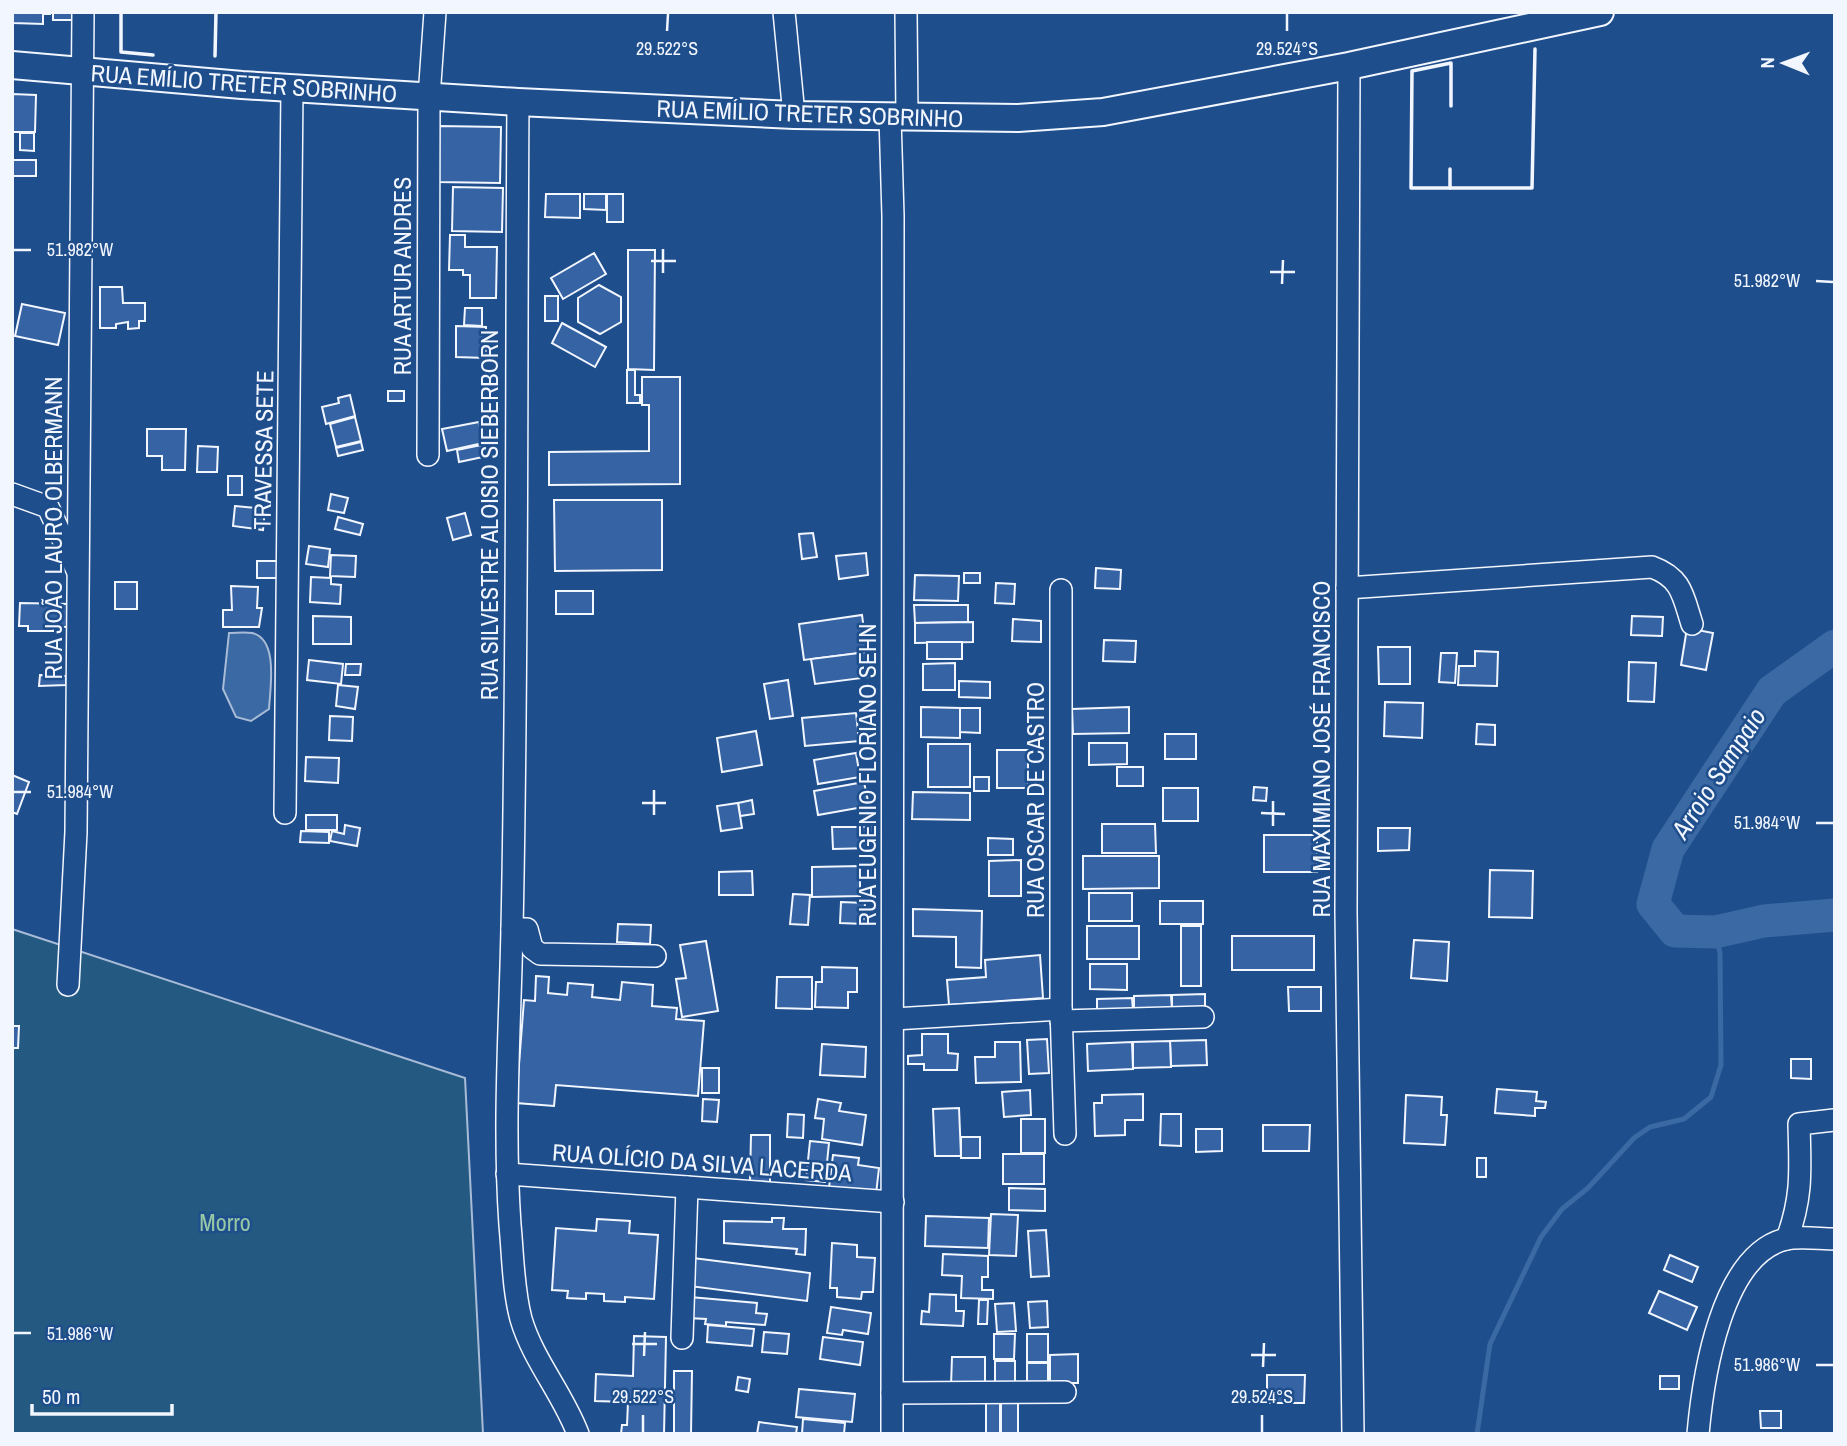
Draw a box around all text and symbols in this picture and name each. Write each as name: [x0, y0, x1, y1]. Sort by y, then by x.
north arrow: [1749, 28, 1819, 98]
text: 29.522°S: [636, 36, 698, 61]
text: 29.524°S: [1256, 36, 1318, 61]
street label: RUA EMÍLIO TRETER SOBRINHO: [90, 56, 398, 110]
text: N: [1754, 57, 1780, 69]
street label: RUA EMÍLIO TRETER SOBRINHO: [656, 92, 964, 134]
street label: RUA ARTUR ANDRES: [386, 177, 418, 375]
text: 51.982°W: [47, 237, 113, 262]
text: 51.982°W: [1734, 268, 1800, 293]
street label: RUA SILVESTRE ALOISIO SIEBERBORN: [473, 330, 505, 700]
street label: TRAVESSA SETE: [246, 370, 280, 530]
street label: RUA JOÃO LAURO OLBERMANN: [37, 377, 69, 679]
street label: RUA MAXIMIANO JOSÉ FRANCISCO: [1305, 581, 1337, 917]
street label: RUA EUGENIO FLORIANO SEHN: [851, 624, 883, 926]
street label: RUA OSCAR DE CASTRO: [1019, 682, 1051, 918]
water label: Arroio Sampaio: [1662, 701, 1773, 846]
text: 51.984°W: [47, 779, 113, 804]
text: 51.984°W: [1734, 810, 1800, 835]
street label: RUA OLÍCIO DA SILVA LACERDA: [551, 1136, 854, 1188]
park label: Morro: [199, 1206, 251, 1238]
text: 51.986°W: [47, 1321, 113, 1346]
text: 51.986°W: [1734, 1352, 1800, 1377]
scale bar: [32, 1372, 172, 1416]
text: 50 m: [42, 1382, 80, 1411]
text: 29.522°S: [612, 1384, 674, 1409]
text: 29.524°S: [1231, 1384, 1293, 1409]

